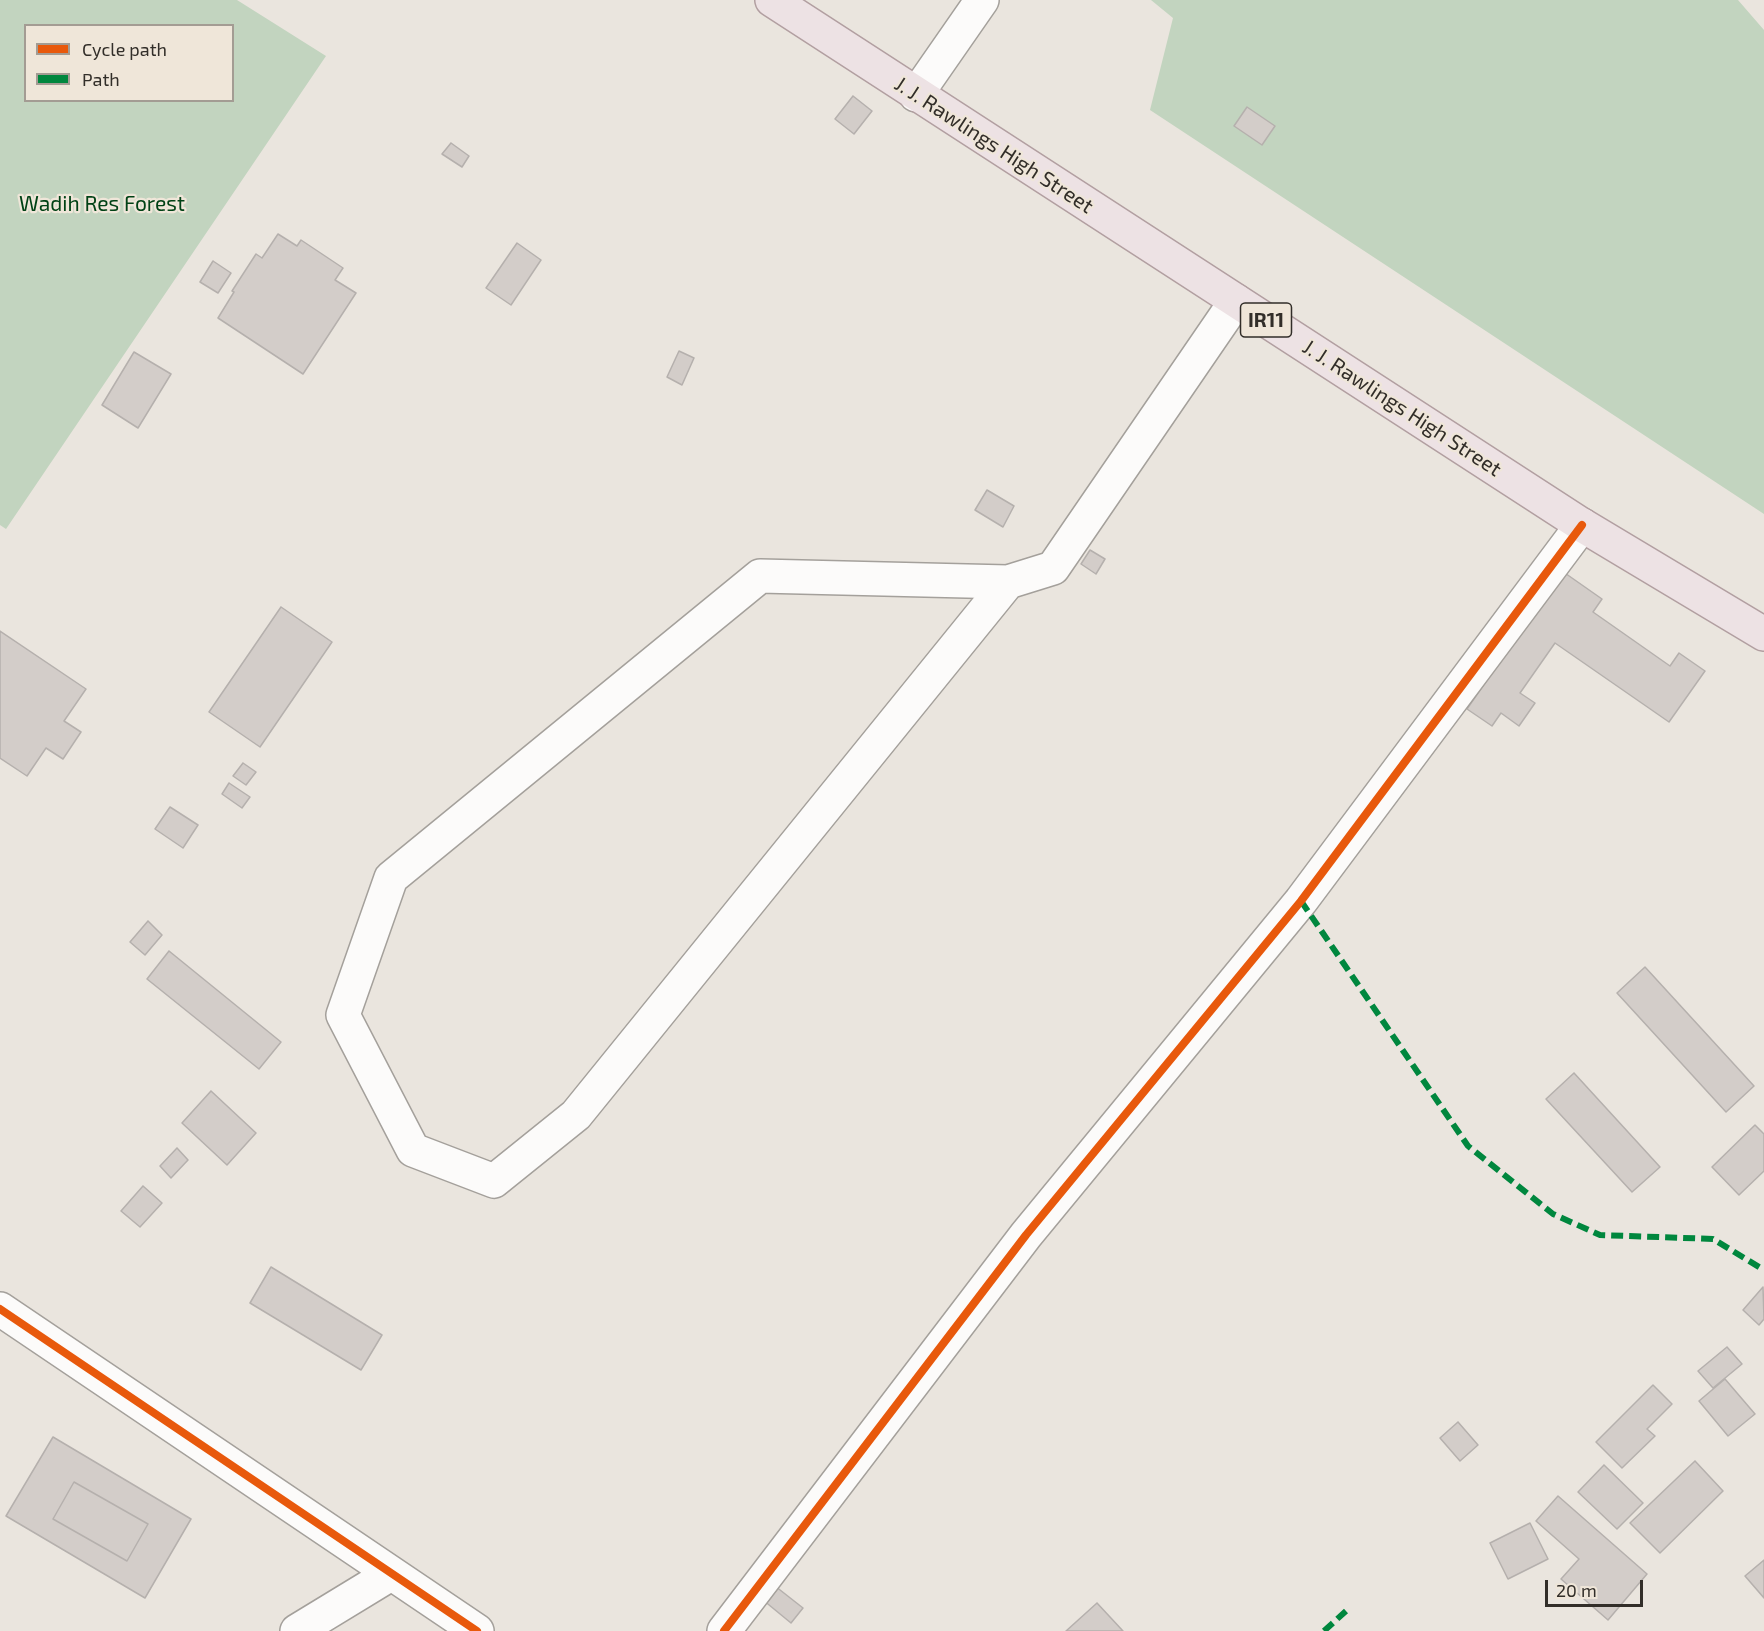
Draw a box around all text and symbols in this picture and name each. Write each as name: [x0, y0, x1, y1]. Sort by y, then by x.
legend: [24, 24, 234, 102]
text: Cycle path: [82, 38, 167, 60]
text: Path: [82, 68, 120, 90]
street label: J. J. Rawlings High Street: [890, 71, 1098, 219]
park label: Wadih Res Forest: [19, 191, 185, 217]
road number: IR11: [1240, 303, 1292, 337]
street label: J. J. Rawlings High Street: [1298, 334, 1506, 482]
scale bar: [1548, 1568, 1646, 1606]
text: 20 m: [1556, 1579, 1597, 1601]

